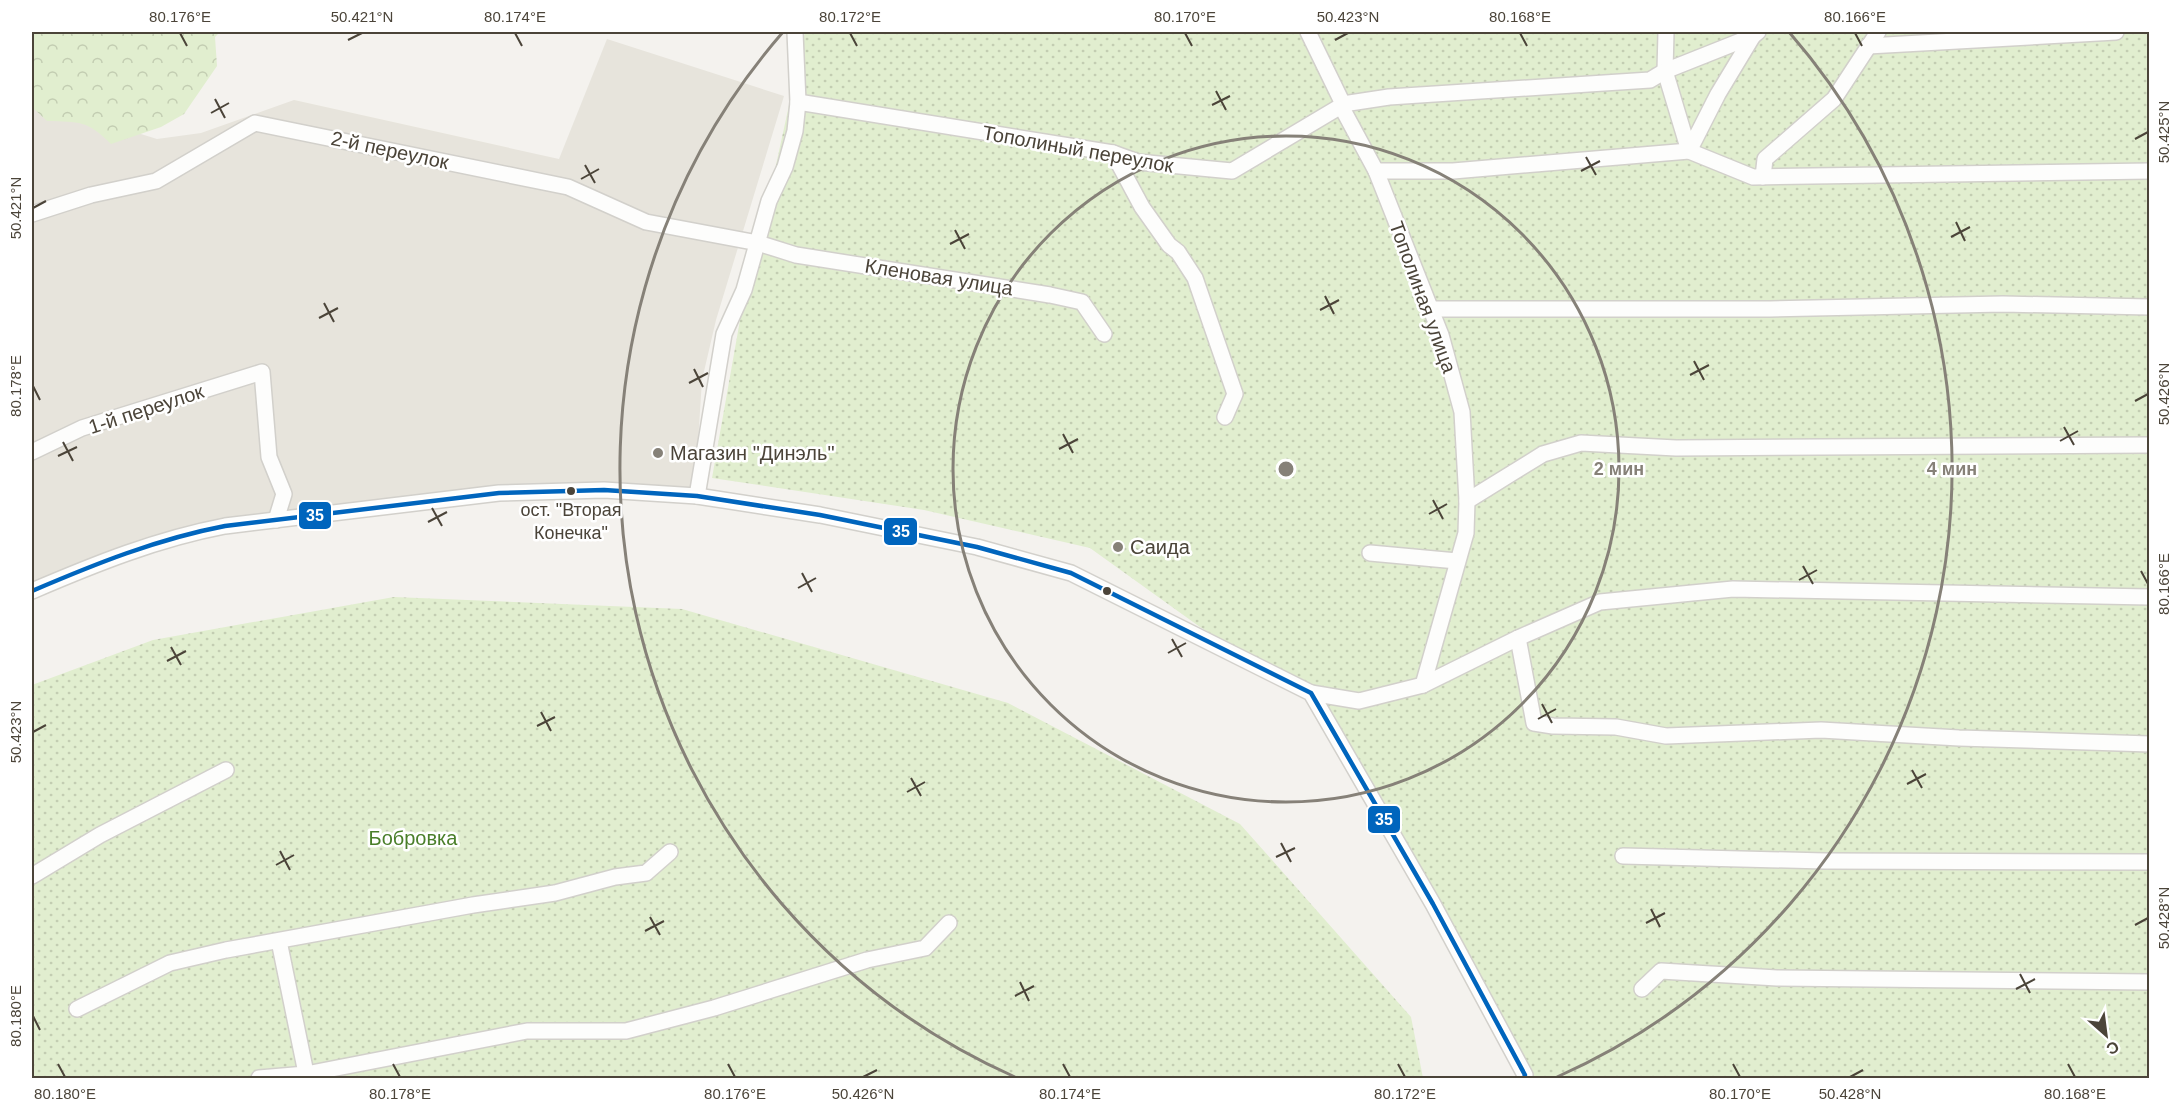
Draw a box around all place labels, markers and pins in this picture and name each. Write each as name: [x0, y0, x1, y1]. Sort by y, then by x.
place label: Магазин "Динэль": [670, 442, 835, 464]
marker: Магазин "Динэль": [651, 446, 665, 460]
centre of rings: [1276, 459, 1296, 479]
marker: ост. "Вторая Конечка": [565, 485, 577, 497]
place label: ост. "Вторая Конечка": [521, 500, 621, 543]
place label: Саида: [1130, 536, 1191, 558]
marker: Саида: [1111, 540, 1125, 554]
unlabelled marker: [1101, 585, 1113, 597]

